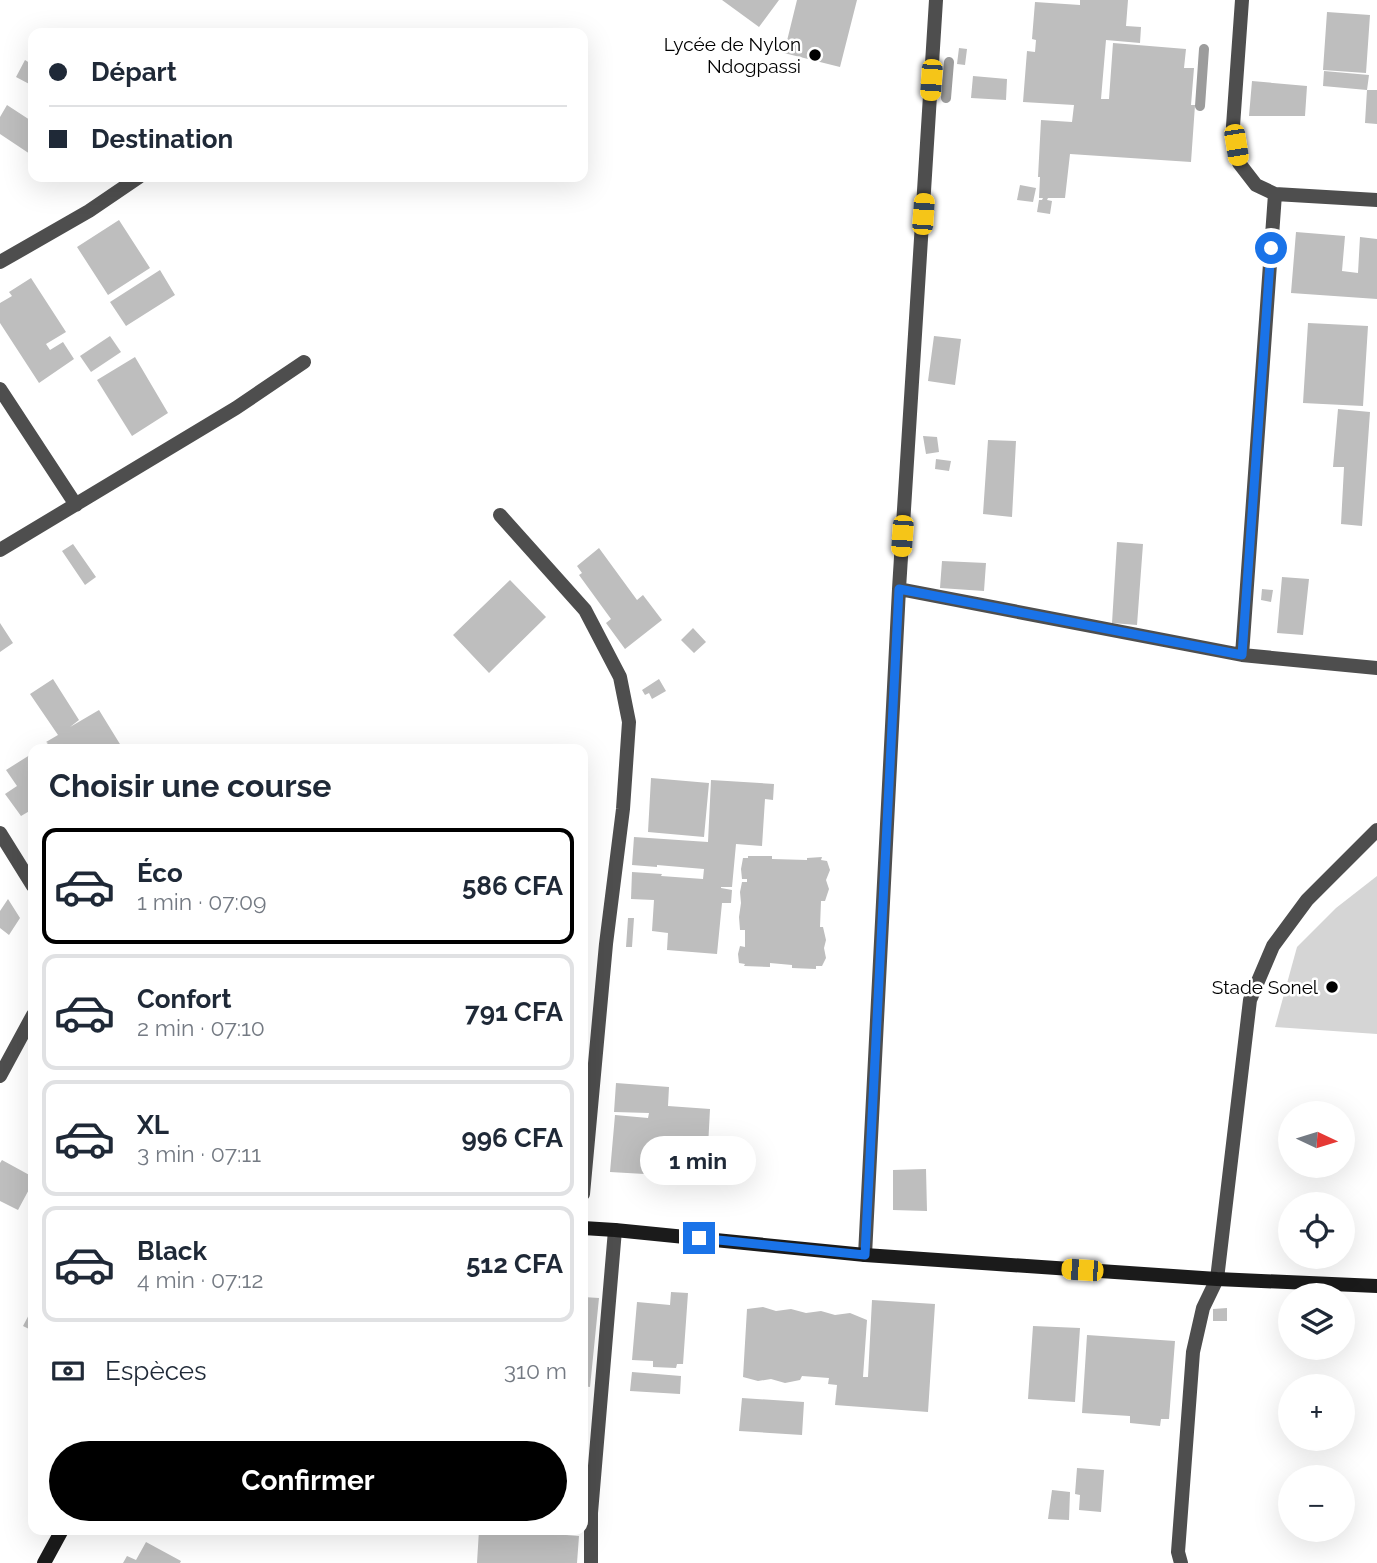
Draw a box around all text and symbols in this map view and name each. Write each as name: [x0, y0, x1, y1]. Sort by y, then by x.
place label: Lycée de Nylon Ndogpassi: [664, 33, 801, 77]
marker: Lycée de Nylon Ndogpassi: [807, 47, 823, 63]
text: Départ: [91, 57, 177, 87]
car: [920, 58, 943, 102]
car: [1223, 123, 1250, 167]
text: Destination: [91, 124, 233, 154]
car: [912, 192, 935, 236]
route start: [1255, 232, 1287, 264]
car: [891, 514, 914, 558]
text: Choisir une course: [49, 767, 332, 804]
icon: car: [53, 855, 116, 918]
text: Éco: [137, 858, 183, 888]
text: 586 CFA: [462, 871, 563, 901]
text: 1 min · 07:09: [137, 888, 266, 915]
place label: Stade Sonel: [1212, 976, 1319, 998]
marker: Stade Sonel: [1324, 979, 1340, 995]
icon: car: [53, 981, 116, 1044]
text: Confort: [137, 984, 231, 1014]
text: 791 CFA: [465, 997, 563, 1027]
text: 2 min · 07:10: [137, 1014, 265, 1041]
north arrow: [1278, 1101, 1354, 1178]
map controls: [1278, 1101, 1355, 1542]
icon: car: [53, 1107, 116, 1170]
text: XL: [137, 1110, 169, 1140]
text: 996 CFA: [461, 1123, 563, 1153]
callout: 1 min: [641, 1136, 757, 1186]
text: 3 min · 07:11: [137, 1140, 261, 1167]
text: 1 min: [669, 1147, 727, 1174]
button: locate: [1278, 1192, 1355, 1269]
route end: [683, 1222, 715, 1254]
icon: car: [53, 1233, 116, 1296]
text: Black: [137, 1236, 207, 1266]
text: 512 CFA: [466, 1249, 563, 1279]
car: [1061, 1258, 1104, 1282]
text: 4 min · 07:12: [137, 1266, 263, 1293]
button: layers: [1278, 1283, 1355, 1360]
icon: cash: [49, 1352, 87, 1390]
text: Espèces: [105, 1356, 207, 1386]
text: 310 m: [504, 1357, 567, 1384]
button: +: [1278, 1374, 1355, 1451]
button: Confirmer: [49, 1441, 567, 1521]
button: −: [1278, 1465, 1355, 1542]

